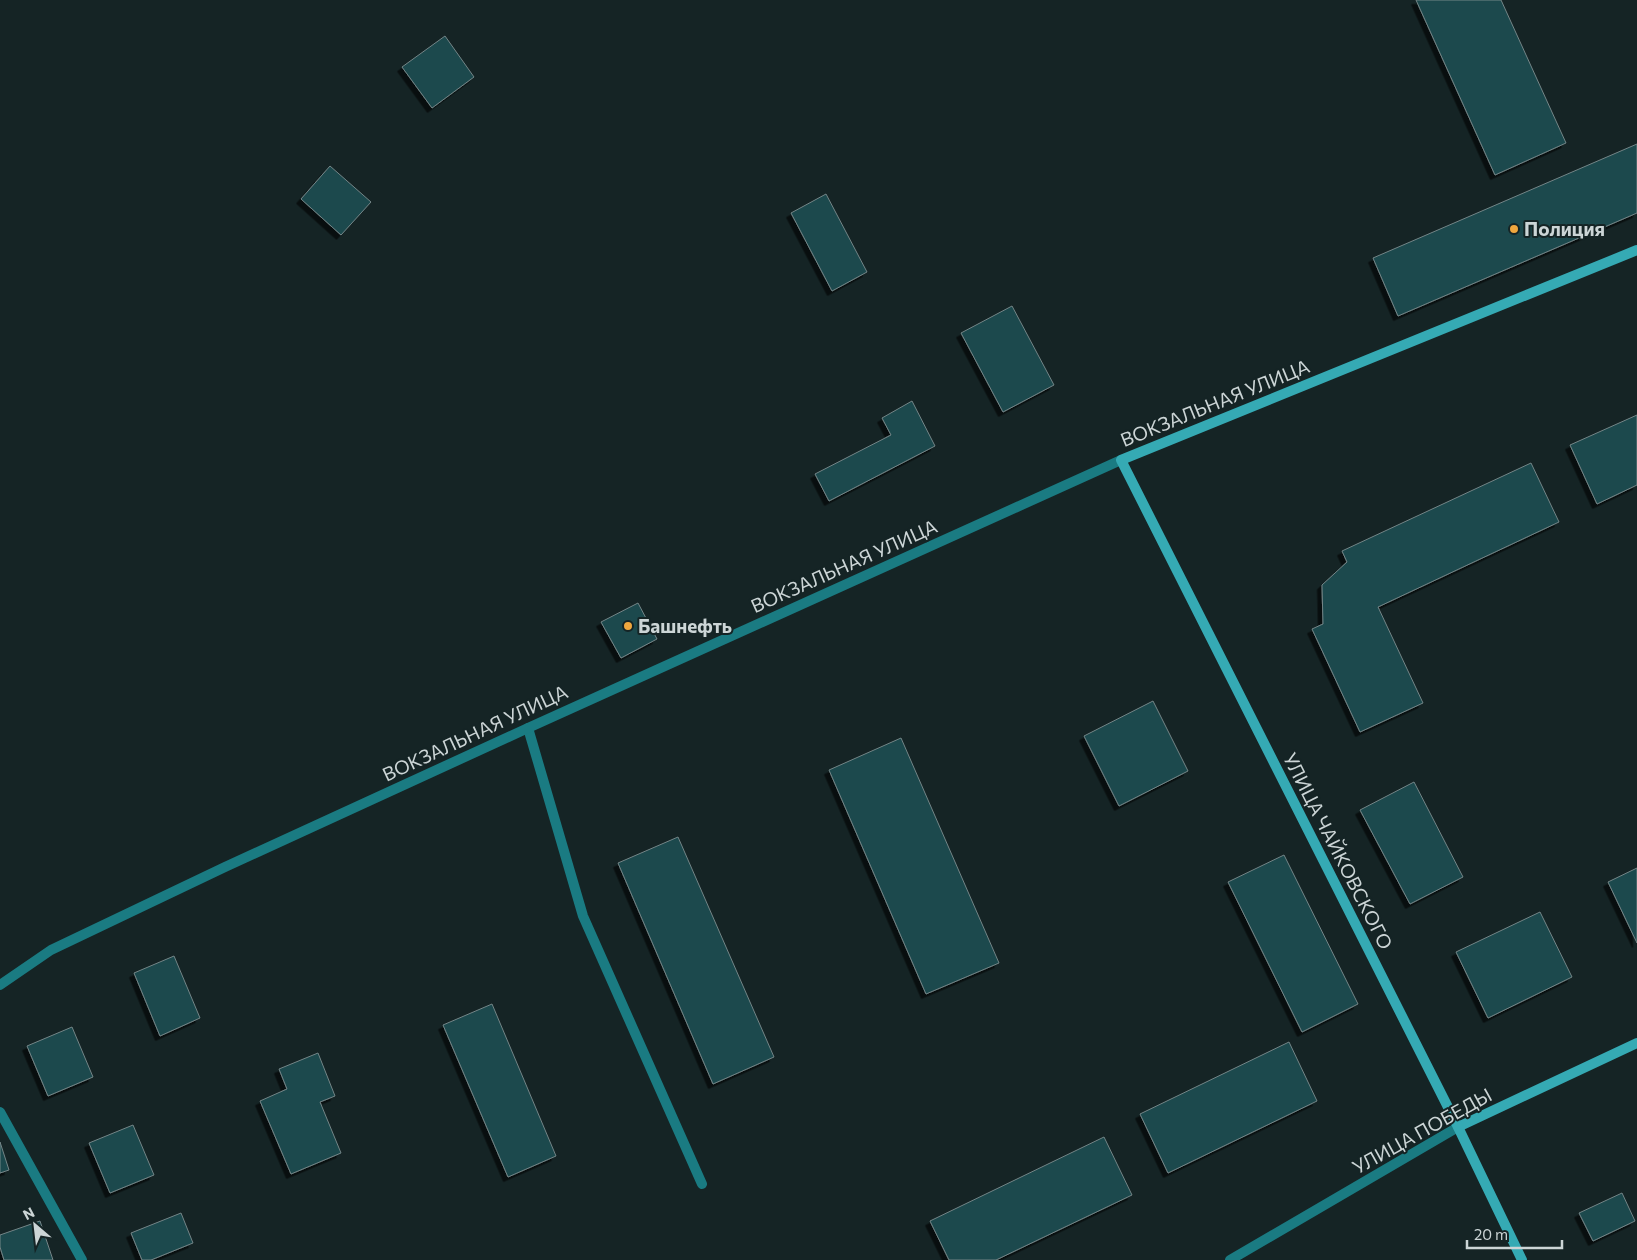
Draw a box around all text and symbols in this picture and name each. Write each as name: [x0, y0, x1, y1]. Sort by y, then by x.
place label: Полиция: [1524, 217, 1605, 240]
marker: Полиция: [1508, 223, 1520, 235]
street label: ВОКЗАЛЬНАЯ УЛИЦА: [1117, 354, 1313, 451]
street label: ВОКЗАЛЬНАЯ УЛИЦА: [747, 514, 941, 617]
place label: Башнефть: [638, 614, 732, 637]
marker: Башнефть: [622, 620, 634, 632]
street label: ВОКЗАЛЬНАЯ УЛИЦА: [379, 680, 571, 786]
street label: УЛИЦА ЧАЙКОВСКОГО: [1279, 749, 1398, 953]
street label: УЛИЦА ПОБЕДЫ: [1348, 1083, 1495, 1178]
north arrow: [10, 1200, 60, 1250]
text: N: [20, 1203, 37, 1223]
scale bar: [1467, 1218, 1562, 1250]
text: 20 m: [1474, 1225, 1508, 1243]

